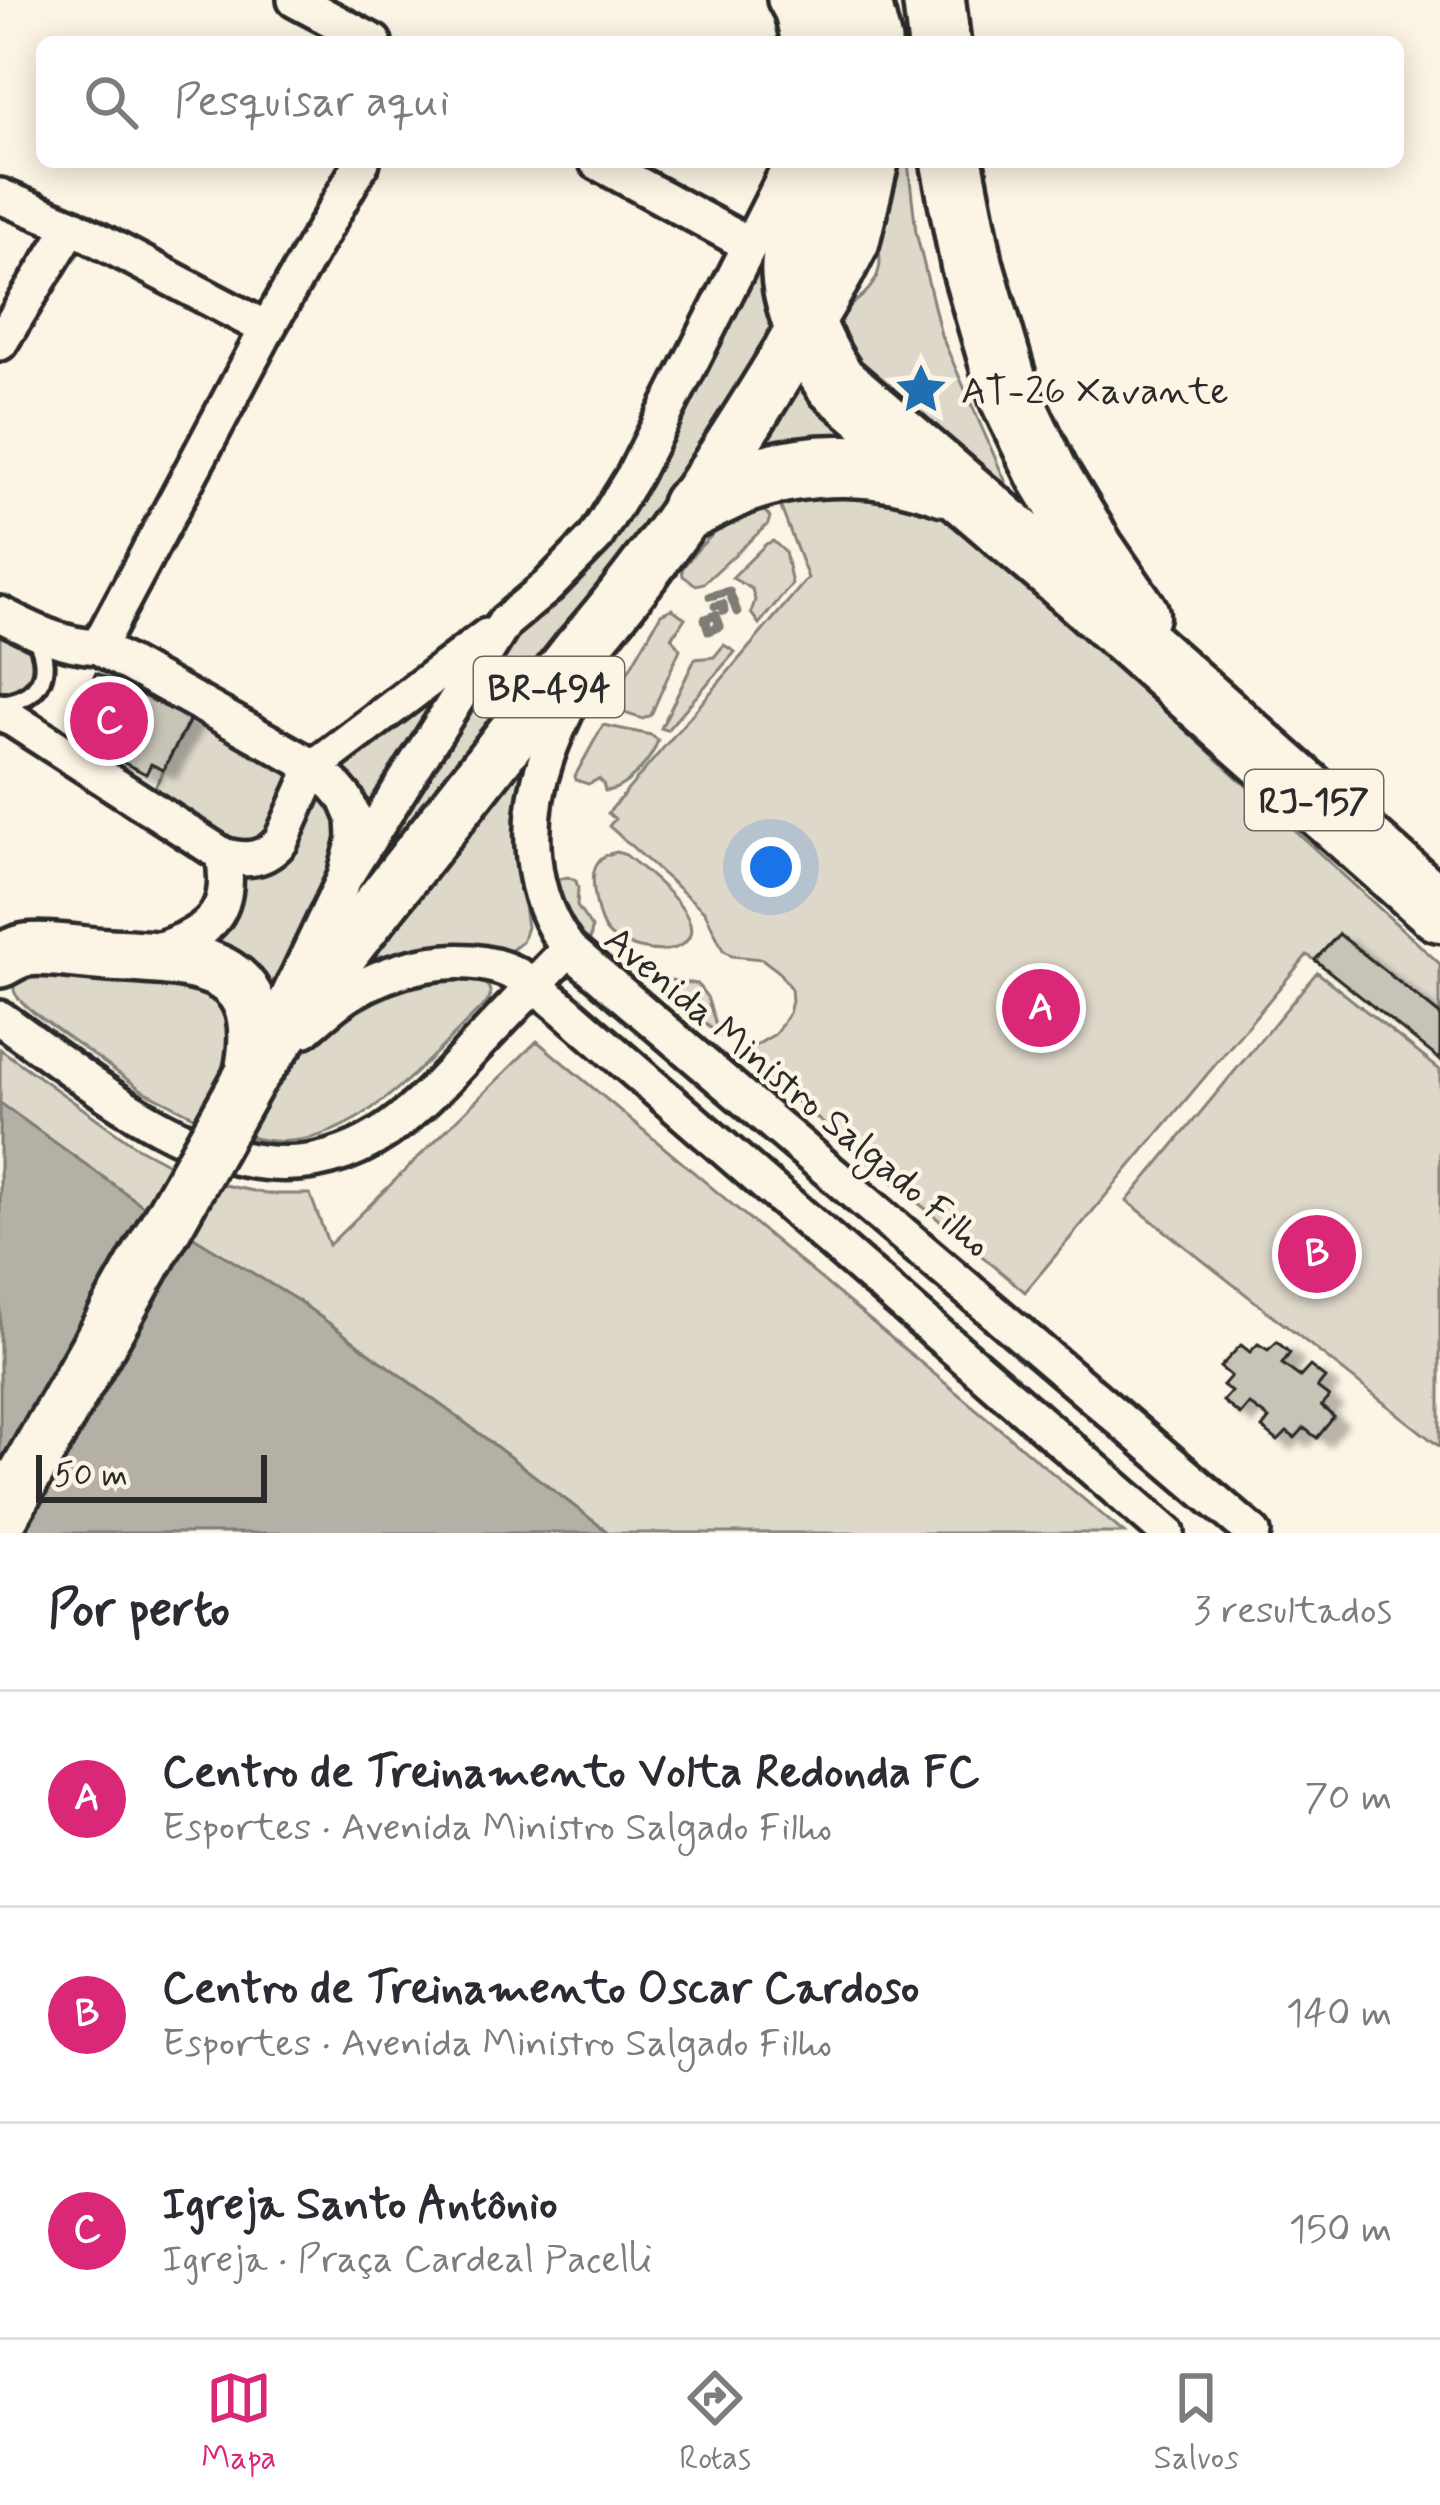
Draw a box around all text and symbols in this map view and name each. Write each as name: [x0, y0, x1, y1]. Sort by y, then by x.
search box: [36, 36, 1404, 168]
icon: search: [78, 69, 144, 135]
text: Pesquisar aqui: [174, 73, 450, 132]
place icon: AT-26 Xavante: [892, 360, 950, 418]
place label: AT-26 Xavante: [961, 367, 1229, 418]
road number: BR-494: [474, 657, 624, 717]
pin: C: [70, 676, 148, 766]
road number: RJ-157: [1245, 770, 1383, 830]
your location: [741, 837, 801, 897]
street label: Avenida Ministro Salgado Filho: [590, 915, 1001, 1272]
pin: A: [1002, 963, 1080, 1053]
pin: B: [1278, 1209, 1356, 1299]
scale bar: [36, 1449, 267, 1502]
text: 50 m: [54, 1454, 128, 1498]
text: Por perto: [48, 1578, 230, 1644]
text: 3 resultados: [1193, 1586, 1392, 1637]
text: Centro de Treinamento Volta Redonda FC: [162, 1744, 980, 1803]
text: A: [74, 1773, 100, 1824]
text: 70 m: [1304, 1773, 1392, 1824]
text: Esportes · Avenida Ministro Salgado Filho: [162, 1803, 832, 1854]
text: Centro de Treinamento Oscar Cardoso: [162, 1960, 919, 2019]
text: B: [75, 1989, 99, 2040]
text: 140 m: [1286, 1989, 1392, 2040]
text: Esportes · Avenida Ministro Salgado Filho: [162, 2019, 832, 2070]
text: Igreja Santo Antônio: [162, 2176, 558, 2235]
text: C: [73, 2205, 101, 2256]
text: 150 m: [1289, 2205, 1392, 2256]
text: Igreja · Praça Cardeal Pacelli: [162, 2235, 652, 2286]
tab: Mapa: [201, 2365, 277, 2481]
tab: Rotas: [679, 2365, 751, 2481]
tab: Salvos: [1154, 2365, 1239, 2481]

